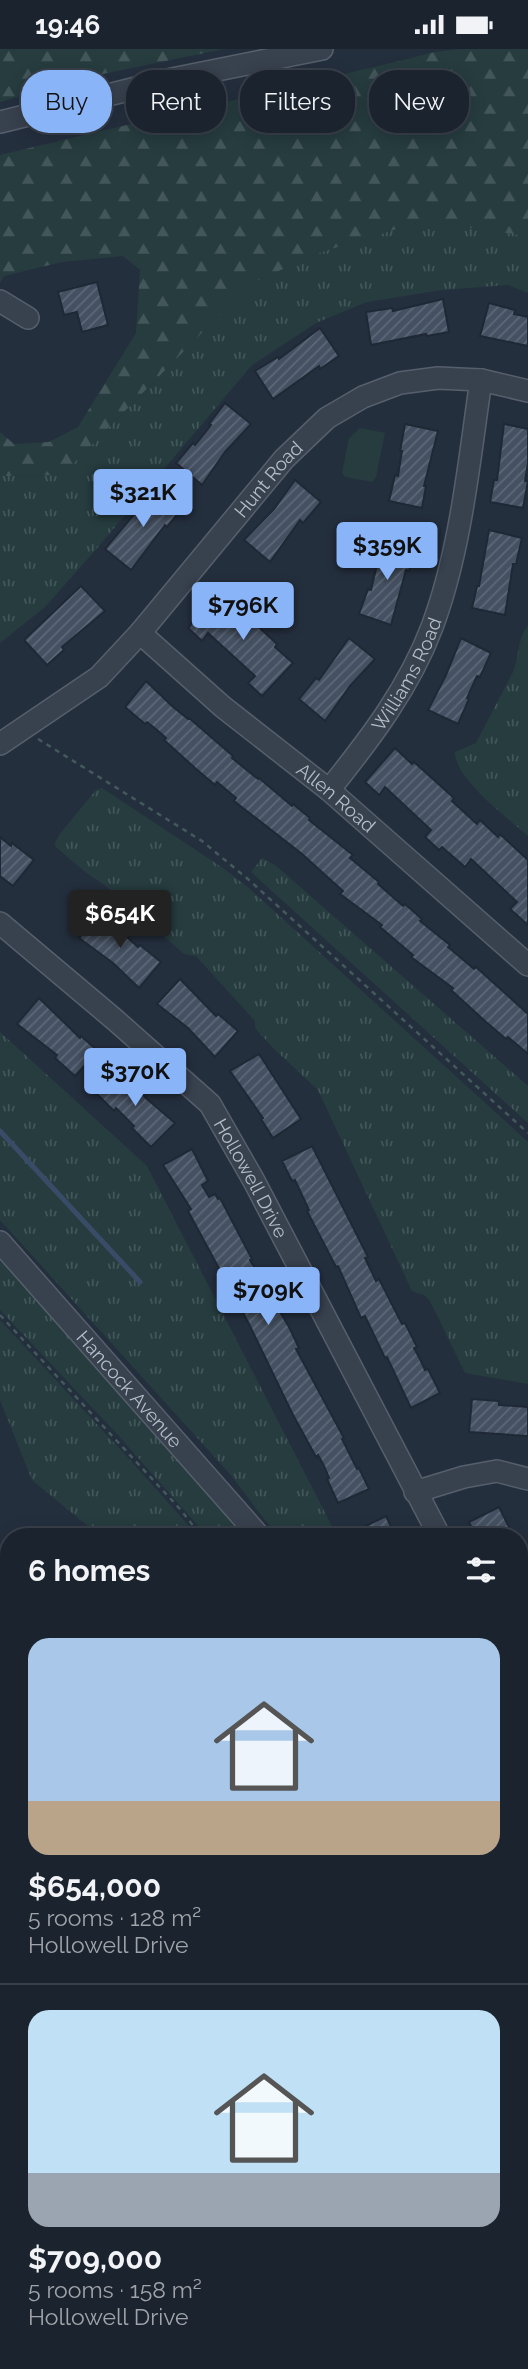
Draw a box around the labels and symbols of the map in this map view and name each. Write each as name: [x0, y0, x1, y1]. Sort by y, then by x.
street label: Hunt Road: [230, 437, 307, 522]
pin: $321K: [94, 469, 192, 529]
pin: $359K: [338, 523, 436, 582]
pin: $796K: [194, 583, 292, 642]
street label: Williams Road: [367, 614, 446, 735]
street label: Allen Road: [292, 758, 380, 837]
pin: $654K: [71, 891, 169, 950]
pin: $370K: [86, 1049, 184, 1108]
street label: Hollowell Drive: [210, 1114, 293, 1241]
pin: $709K: [219, 1267, 317, 1327]
street label: Hancock Avenue: [72, 1326, 187, 1452]

